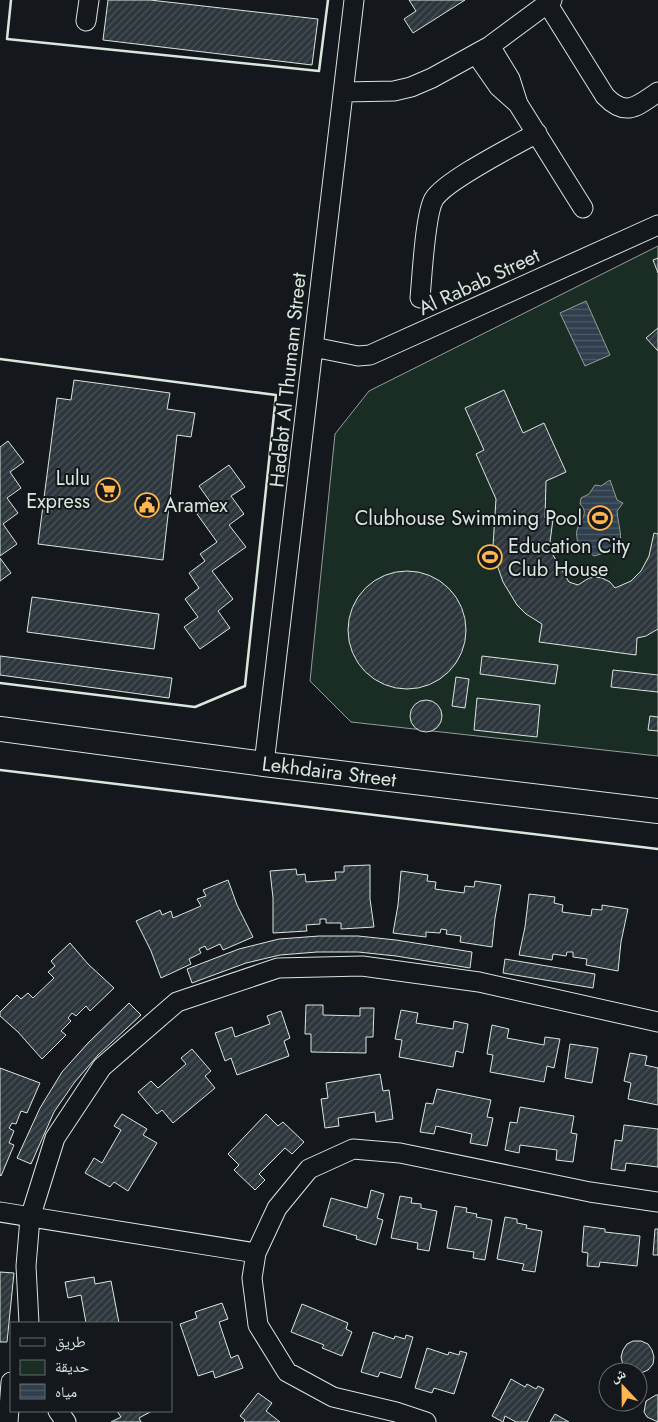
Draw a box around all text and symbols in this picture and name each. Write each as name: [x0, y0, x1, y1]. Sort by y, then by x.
street label: Al Rabab Street: [414, 241, 545, 323]
street label: Hadabt Al Thumam Street: [262, 271, 314, 489]
place label: Lulu Express: [26, 464, 90, 516]
supermarket icon: Lulu Express: [95, 477, 121, 503]
place label: Aramex: [164, 491, 228, 520]
public building icon: Aramex: [134, 492, 160, 518]
place label: Clubhouse Swimming Pool: [355, 504, 582, 533]
sports icon: Clubhouse Swimming Pool: [587, 505, 613, 531]
place label: Education City Club House: [508, 532, 630, 584]
sports icon: Education City Club House: [477, 544, 503, 570]
street label: Lekhdaira Street: [260, 749, 398, 795]
legend: [10, 1322, 172, 1412]
text: طريق: [55, 1331, 86, 1353]
text: حديقة: [55, 1356, 90, 1378]
north arrow: [598, 1362, 648, 1412]
text: ش: [607, 1363, 629, 1387]
text: مياه: [55, 1381, 77, 1403]

